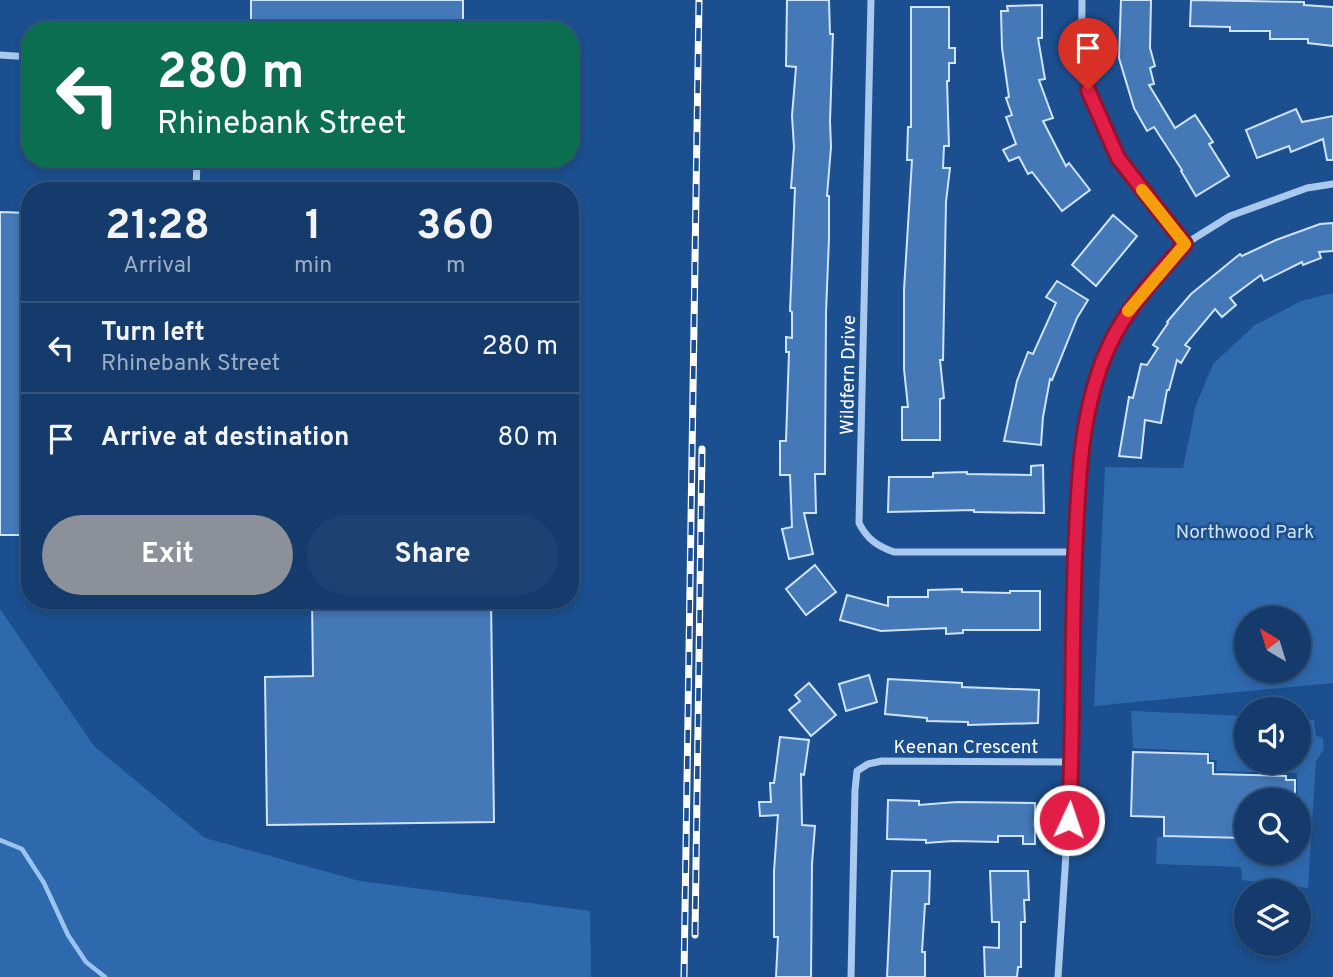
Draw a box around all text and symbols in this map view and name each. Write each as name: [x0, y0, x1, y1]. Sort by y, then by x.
pin: [1058, 18, 1118, 90]
icon: arrive: [1069, 29, 1107, 67]
text: 280 m: [157, 44, 304, 106]
icon: left: [42, 49, 133, 140]
text: Rhinebank Street: [157, 105, 406, 145]
text: 21:28: [105, 201, 210, 254]
text: 1: [305, 201, 322, 254]
text: 360: [416, 201, 495, 254]
text: Arrival: [123, 252, 192, 281]
text: min: [294, 252, 332, 281]
text: m: [446, 252, 465, 281]
street label: Wildfern Drive: [836, 315, 862, 435]
text: Turn left: [101, 317, 205, 350]
icon: left: [42, 329, 80, 367]
text: 280 m: [482, 331, 558, 364]
text: Rhinebank Street: [101, 350, 280, 379]
icon: arrive: [42, 420, 80, 458]
text: Arrive at destination: [101, 422, 349, 455]
text: 80 m: [498, 422, 558, 455]
button: Exit: [42, 515, 293, 595]
button: Share: [307, 515, 558, 595]
park label: Northwood Park: [1176, 521, 1314, 545]
north arrow: [1234, 606, 1311, 682]
map controls: [1234, 606, 1311, 956]
button: sound: [1234, 697, 1311, 774]
street label: Keenan Crescent: [894, 736, 1038, 760]
position arrow: [1032, 783, 1106, 857]
button: search: [1234, 788, 1311, 865]
button: layers: [1234, 879, 1311, 956]

